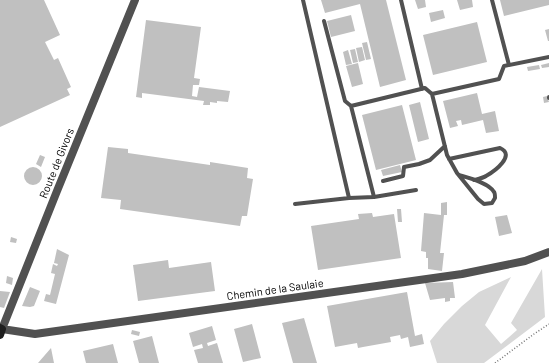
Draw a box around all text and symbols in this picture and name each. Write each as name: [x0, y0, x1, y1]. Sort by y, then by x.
street label: Route de Givors: [36, 126, 76, 200]
street label: Chemin de la Saulaie: [226, 276, 324, 302]

